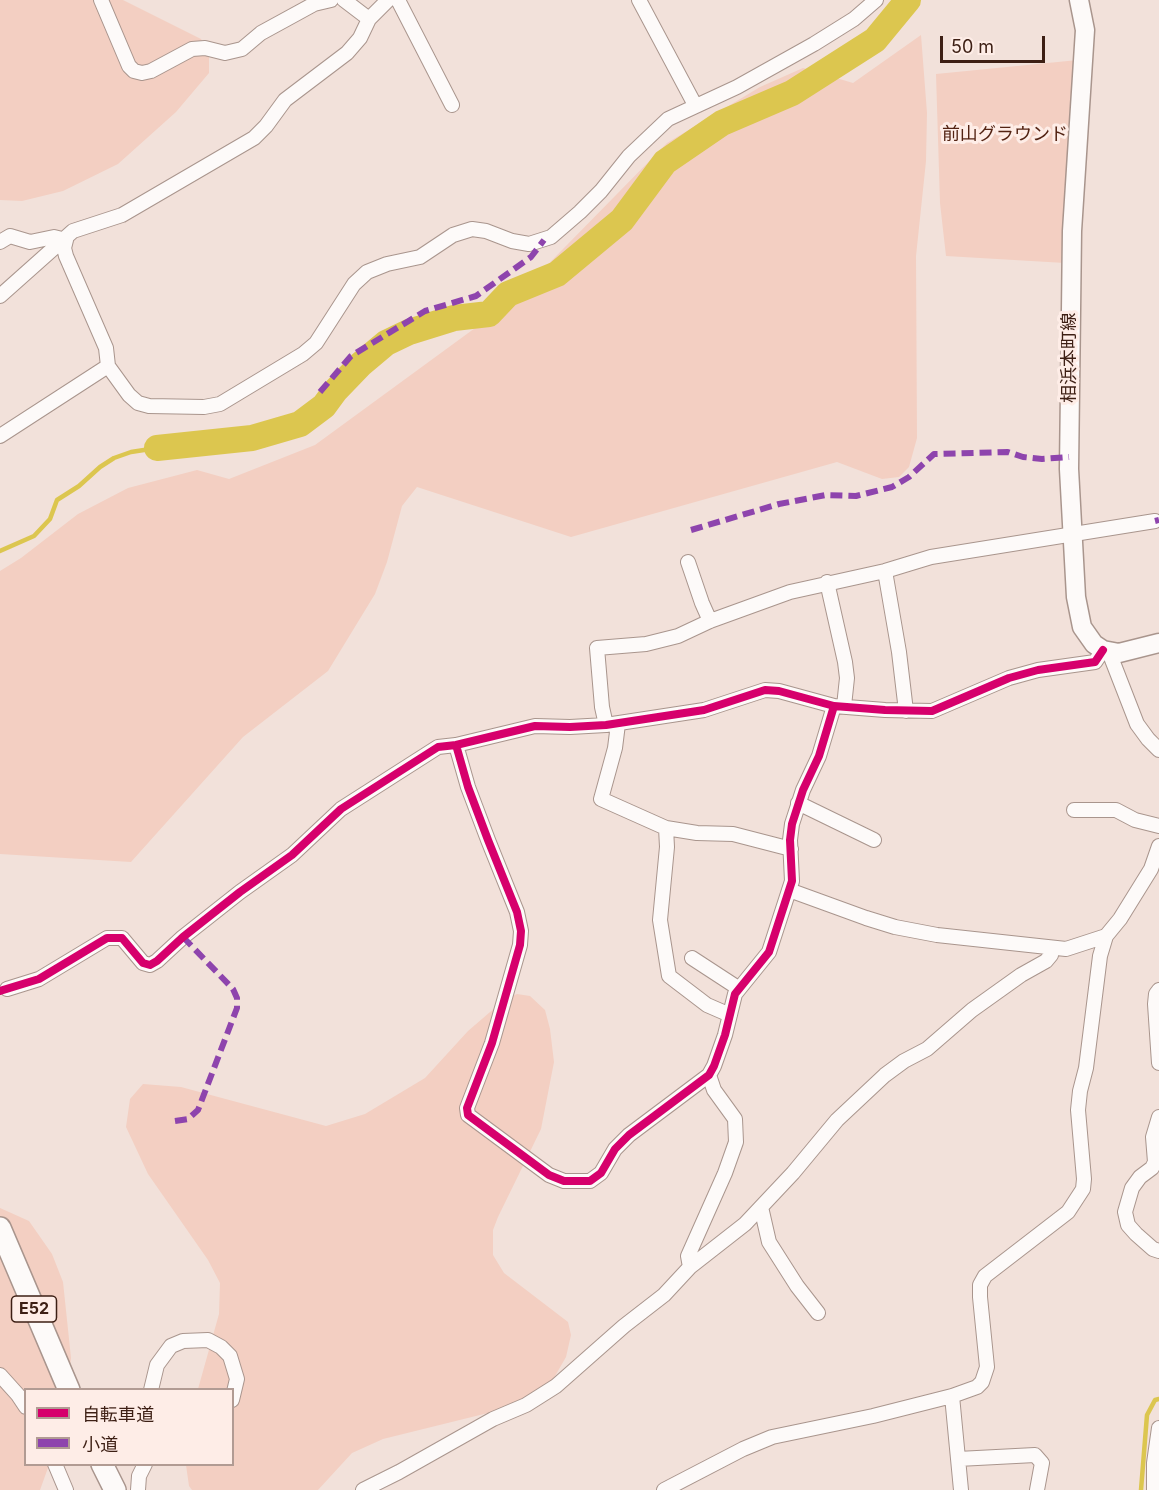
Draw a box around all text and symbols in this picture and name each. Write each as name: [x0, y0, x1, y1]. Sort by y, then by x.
scale bar: [943, 24, 1048, 62]
text: 50 m: [951, 36, 994, 57]
park label: 前山グラウンド: [942, 124, 1068, 146]
street label: 相浜本町線: [1059, 313, 1081, 403]
road number: E52: [12, 1296, 57, 1322]
legend: [24, 1388, 234, 1466]
text: 自転車道: [82, 1404, 154, 1425]
text: 小道: [82, 1434, 118, 1455]

